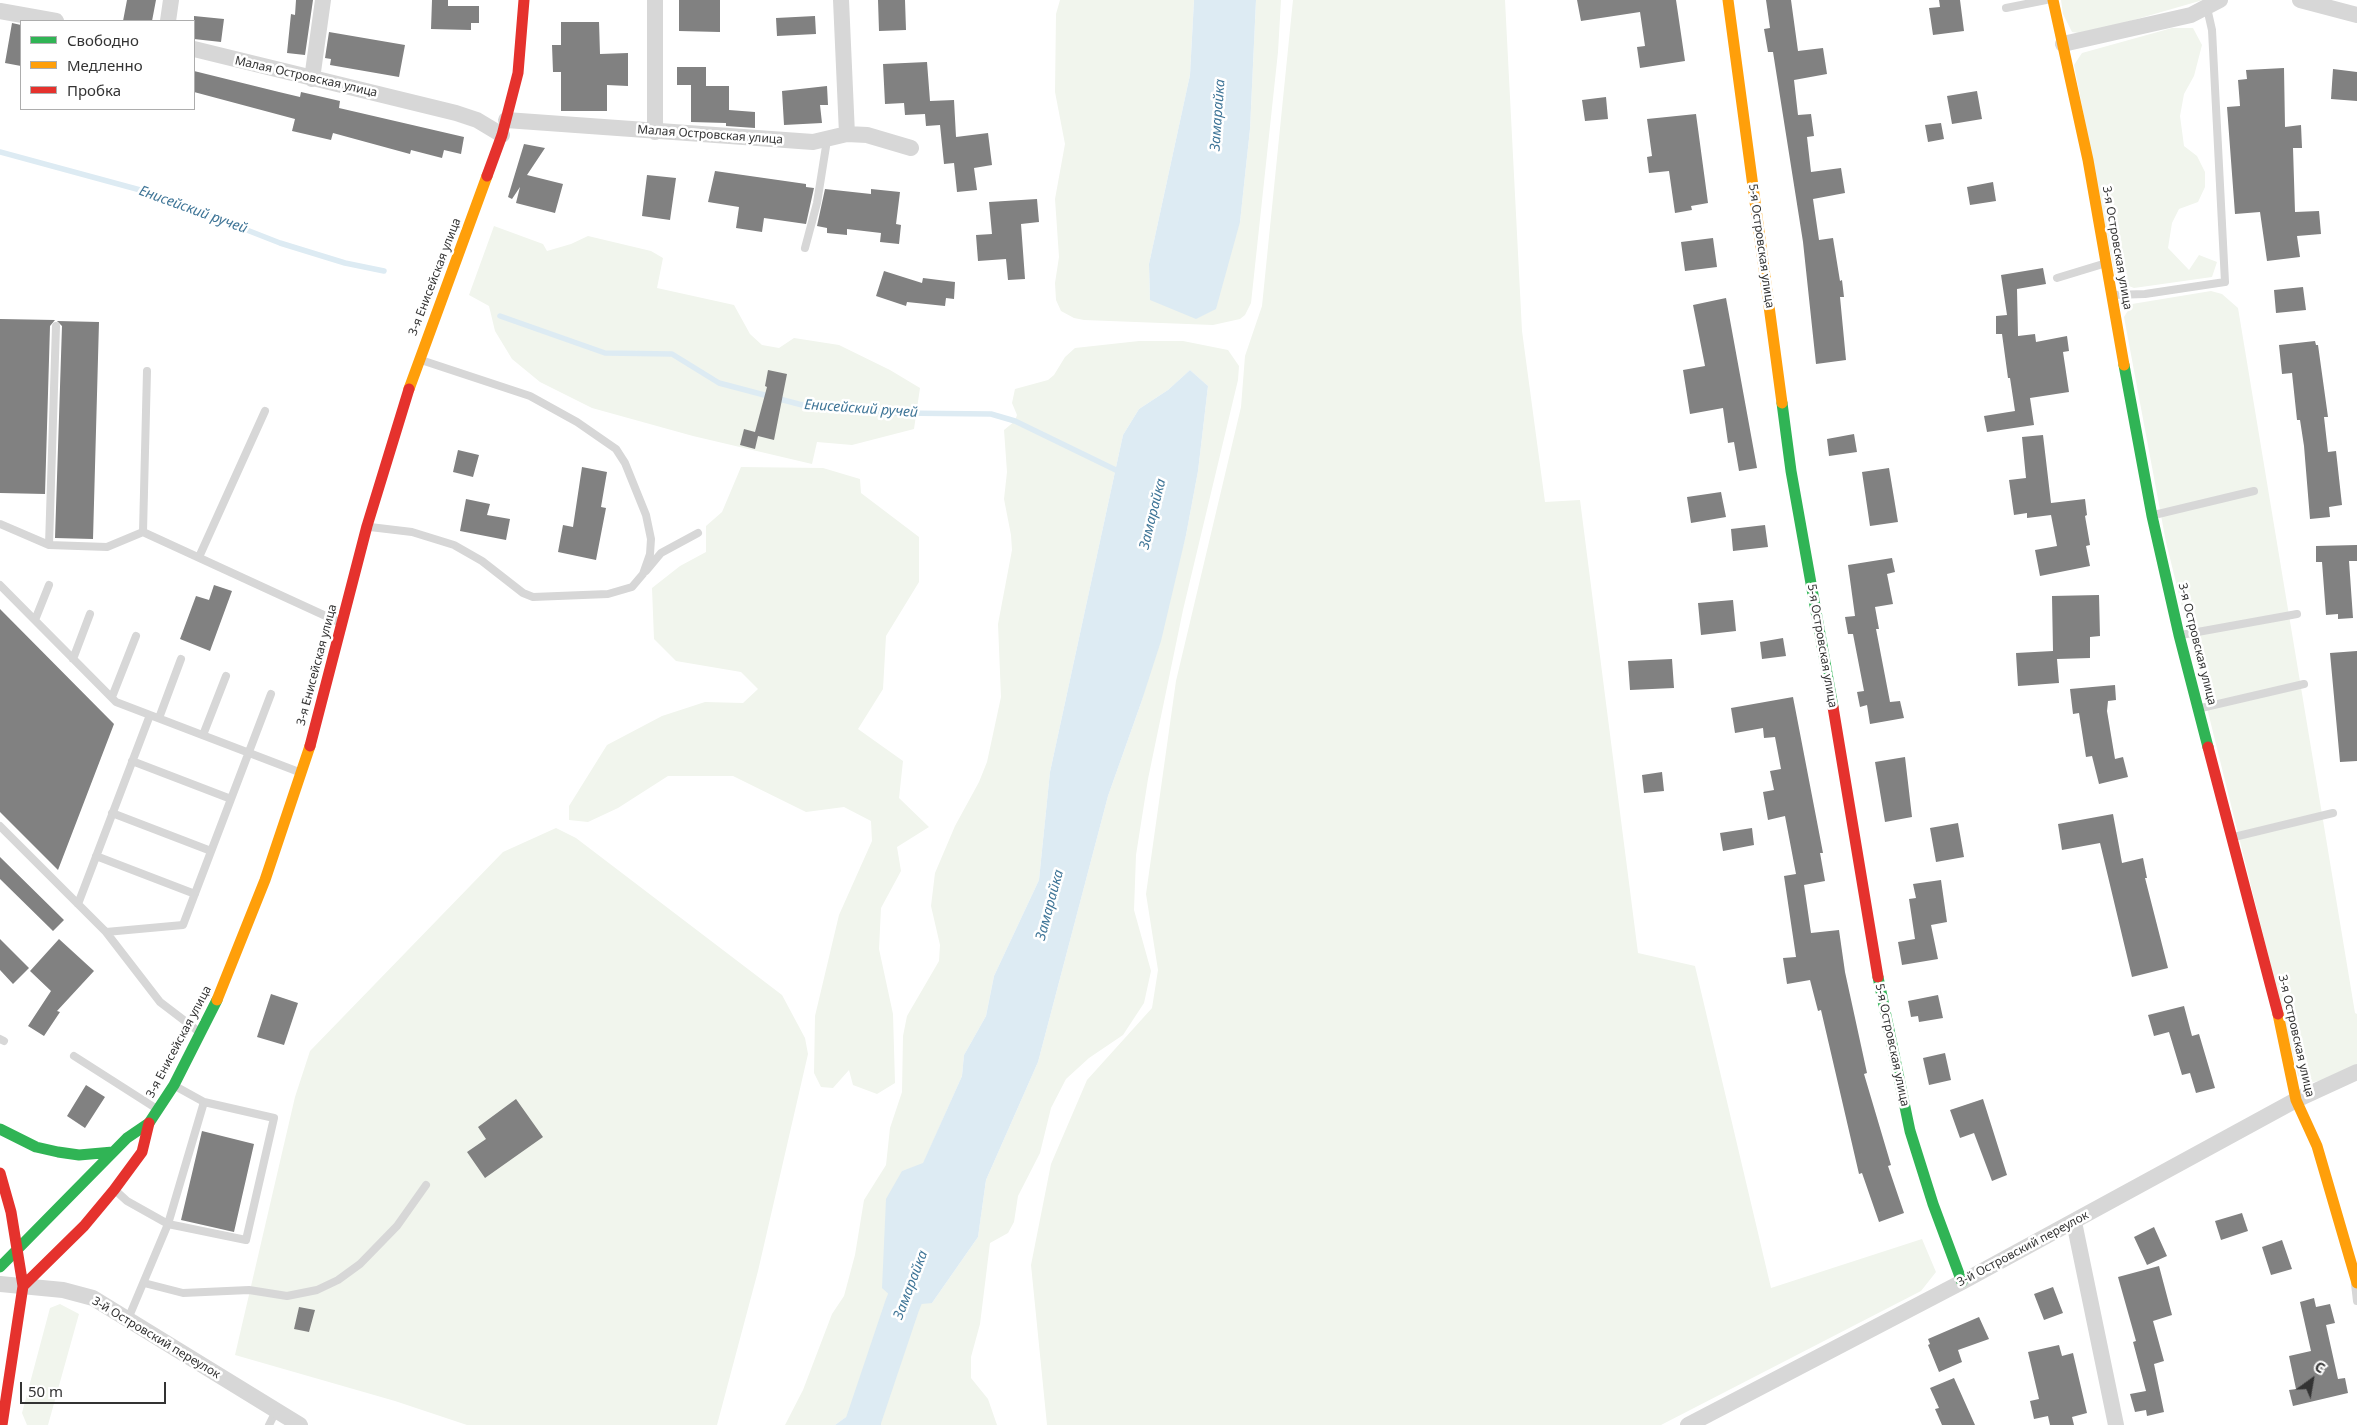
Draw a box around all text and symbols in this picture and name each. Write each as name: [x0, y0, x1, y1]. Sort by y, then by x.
legend: [20, 20, 195, 110]
text: Свободно: [67, 30, 139, 50]
street label: Малая Островская улица: [233, 54, 379, 100]
text: Медленно: [67, 55, 143, 75]
water label: Замарайка: [1207, 78, 1229, 152]
text: Пробка: [67, 80, 121, 100]
street label: Малая Островская улица: [637, 123, 783, 147]
water label: Енисейский ручей: [137, 183, 249, 237]
street label: 5-я Островская улица: [1745, 183, 1777, 309]
street label: 3-я Островская улица: [2099, 185, 2135, 311]
street label: 3-я Енисейская улица: [406, 216, 464, 338]
water label: Енисейский ручей: [804, 397, 918, 421]
water label: Замарайка: [1136, 477, 1170, 551]
street label: 3-я Островская улица: [2175, 581, 2219, 707]
street label: 5-я Островская улица: [1804, 583, 1840, 709]
street label: 3-я Енисейская улица: [294, 603, 340, 727]
water label: Замарайка: [1033, 868, 1067, 942]
street label: 3-я Островская улица: [2275, 973, 2317, 1099]
street label: 5-я Островская улица: [1872, 982, 1912, 1108]
street label: 3-я Енисейская улица: [143, 983, 215, 1101]
street label: 3-й Островский переулок: [1955, 1208, 2091, 1290]
water label: Замарайка: [890, 1248, 932, 1322]
street label: 3-й Островский переулок: [89, 1294, 223, 1382]
north arrow: [2287, 1355, 2337, 1405]
text: С: [2311, 1356, 2329, 1377]
scale bar: [22, 1372, 169, 1404]
text: 50 m: [28, 1381, 63, 1401]

